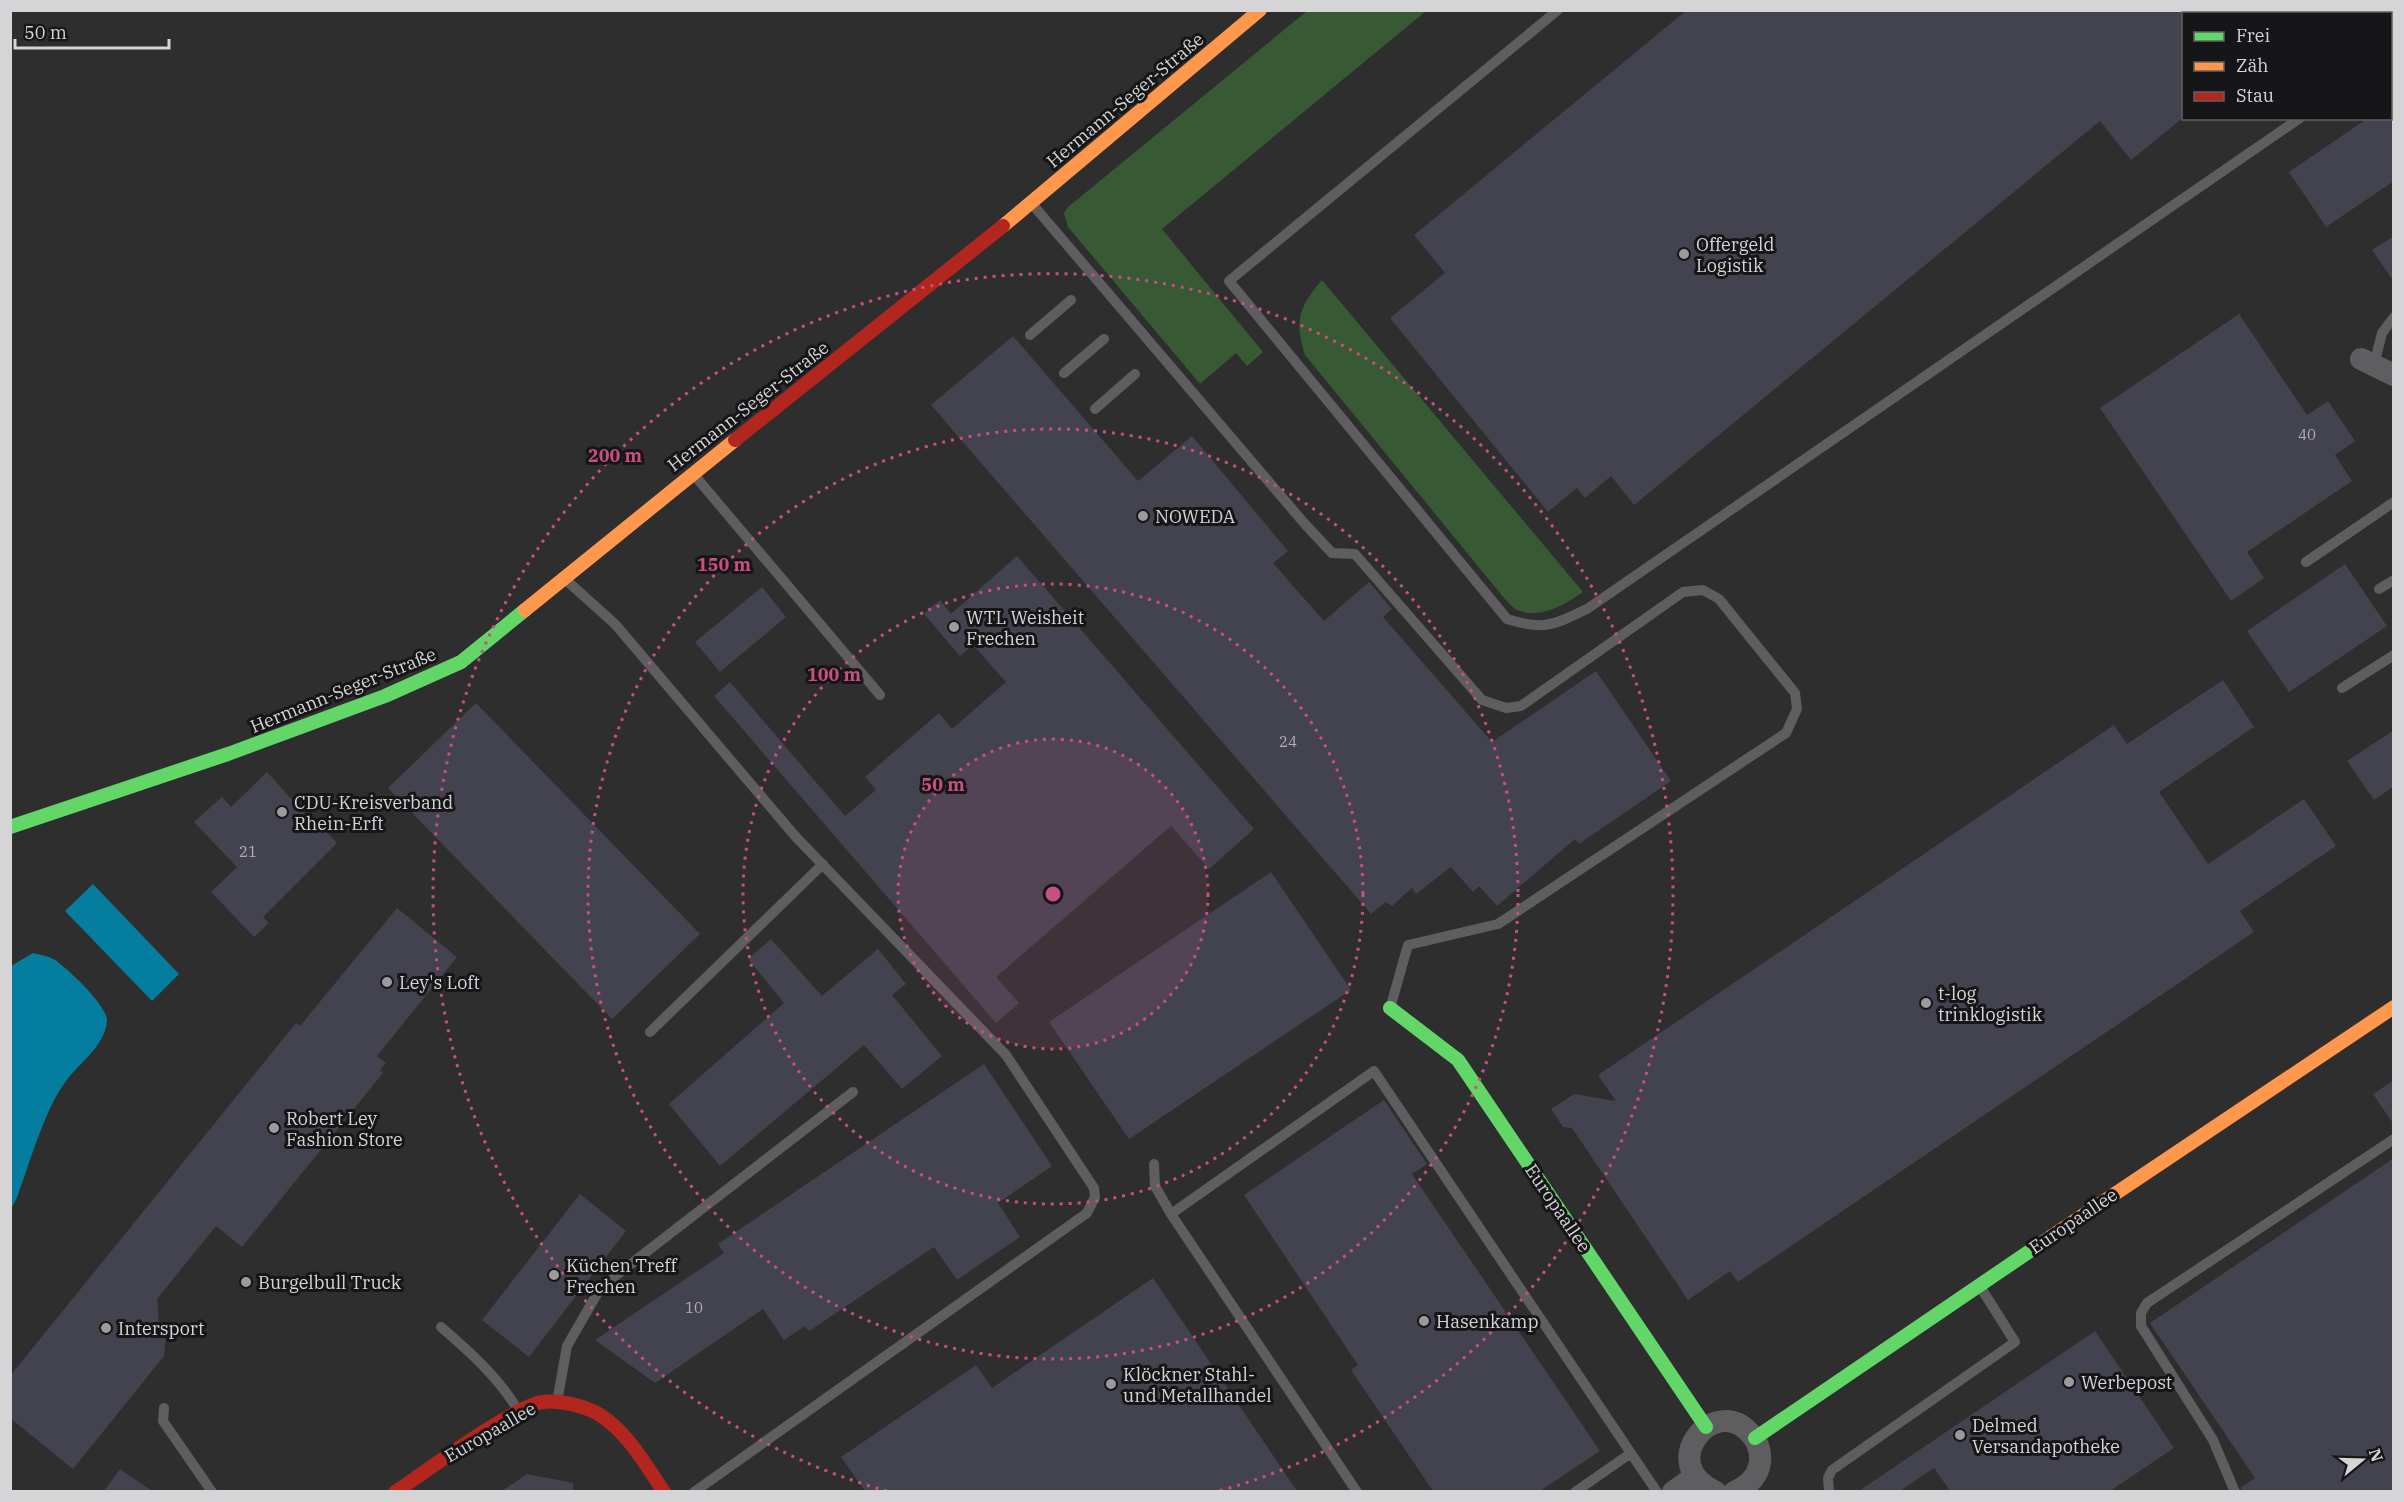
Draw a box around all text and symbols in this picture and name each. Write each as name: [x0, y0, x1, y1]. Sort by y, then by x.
scale bar: [15, 12, 170, 50]
legend: [2182, 12, 2392, 120]
text: 50 m: [24, 21, 67, 44]
text: Frei: [2236, 24, 2270, 47]
street label: Hermann-Seger-Straße: [1042, 27, 1208, 173]
text: Zäh: [2236, 54, 2269, 77]
text: Stau: [2236, 84, 2274, 107]
place label: Offergeld Logistik: [1696, 233, 1774, 277]
marker: Offergeld Logistik: [1677, 247, 1691, 261]
street label: Hermann-Seger-Straße: [663, 336, 833, 476]
house number: 40: [2298, 425, 2316, 444]
text: 200 m: [588, 444, 643, 467]
place label: NOWEDA: [1155, 505, 1236, 528]
marker: NOWEDA: [1136, 509, 1150, 523]
text: 150 m: [697, 553, 752, 576]
place label: WTL Weisheit Frechen: [966, 606, 1084, 650]
marker: WTL Weisheit Frechen: [947, 620, 961, 634]
street label: Hermann-Seger-Straße: [247, 642, 439, 738]
text: 100 m: [807, 663, 862, 686]
house number: 24: [1279, 732, 1297, 751]
text: 50 m: [921, 773, 965, 796]
place label: CDU-Kreisverband Rhein-Erft: [294, 791, 453, 835]
marker: CDU-Kreisverband Rhein-Erft: [275, 805, 289, 819]
house number: 21: [239, 842, 257, 861]
centre of rings: [1043, 884, 1063, 904]
place label: Ley's Loft: [399, 971, 480, 994]
marker: Ley's Loft: [380, 975, 394, 989]
place label: t-log trinklogistik: [1938, 982, 2043, 1026]
marker: t-log trinklogistik: [1919, 996, 1933, 1010]
place label: Robert Ley Fashion Store: [286, 1107, 403, 1151]
marker: Robert Ley Fashion Store: [267, 1121, 281, 1135]
street label: Europaallee: [1520, 1159, 1596, 1257]
street label: Europaallee: [2024, 1183, 2122, 1259]
place label: Küchen Treff Frechen: [566, 1254, 679, 1298]
marker: Küchen Treff Frechen: [547, 1268, 561, 1282]
place label: Burgelbull Truck: [258, 1271, 402, 1294]
marker: Burgelbull Truck: [239, 1275, 253, 1289]
house number: 10: [685, 1298, 703, 1317]
place label: Hasenkamp: [1436, 1310, 1538, 1333]
marker: Hasenkamp: [1417, 1314, 1431, 1328]
place label: Intersport: [118, 1317, 204, 1340]
marker: Intersport: [99, 1321, 113, 1335]
place label: Klöckner Stahl- und Metallhandel: [1123, 1363, 1272, 1407]
place label: Werbepost: [2081, 1371, 2172, 1394]
marker: Werbepost: [2062, 1375, 2076, 1389]
marker: Klöckner Stahl- und Metallhandel: [1104, 1377, 1118, 1391]
street label: Europaallee: [440, 1397, 540, 1467]
place label: Delmed Versandapotheke: [1972, 1414, 2120, 1458]
marker: Delmed Versandapotheke: [1953, 1428, 1967, 1442]
north arrow: [2332, 1430, 2392, 1490]
text: N: [2365, 1446, 2388, 1464]

